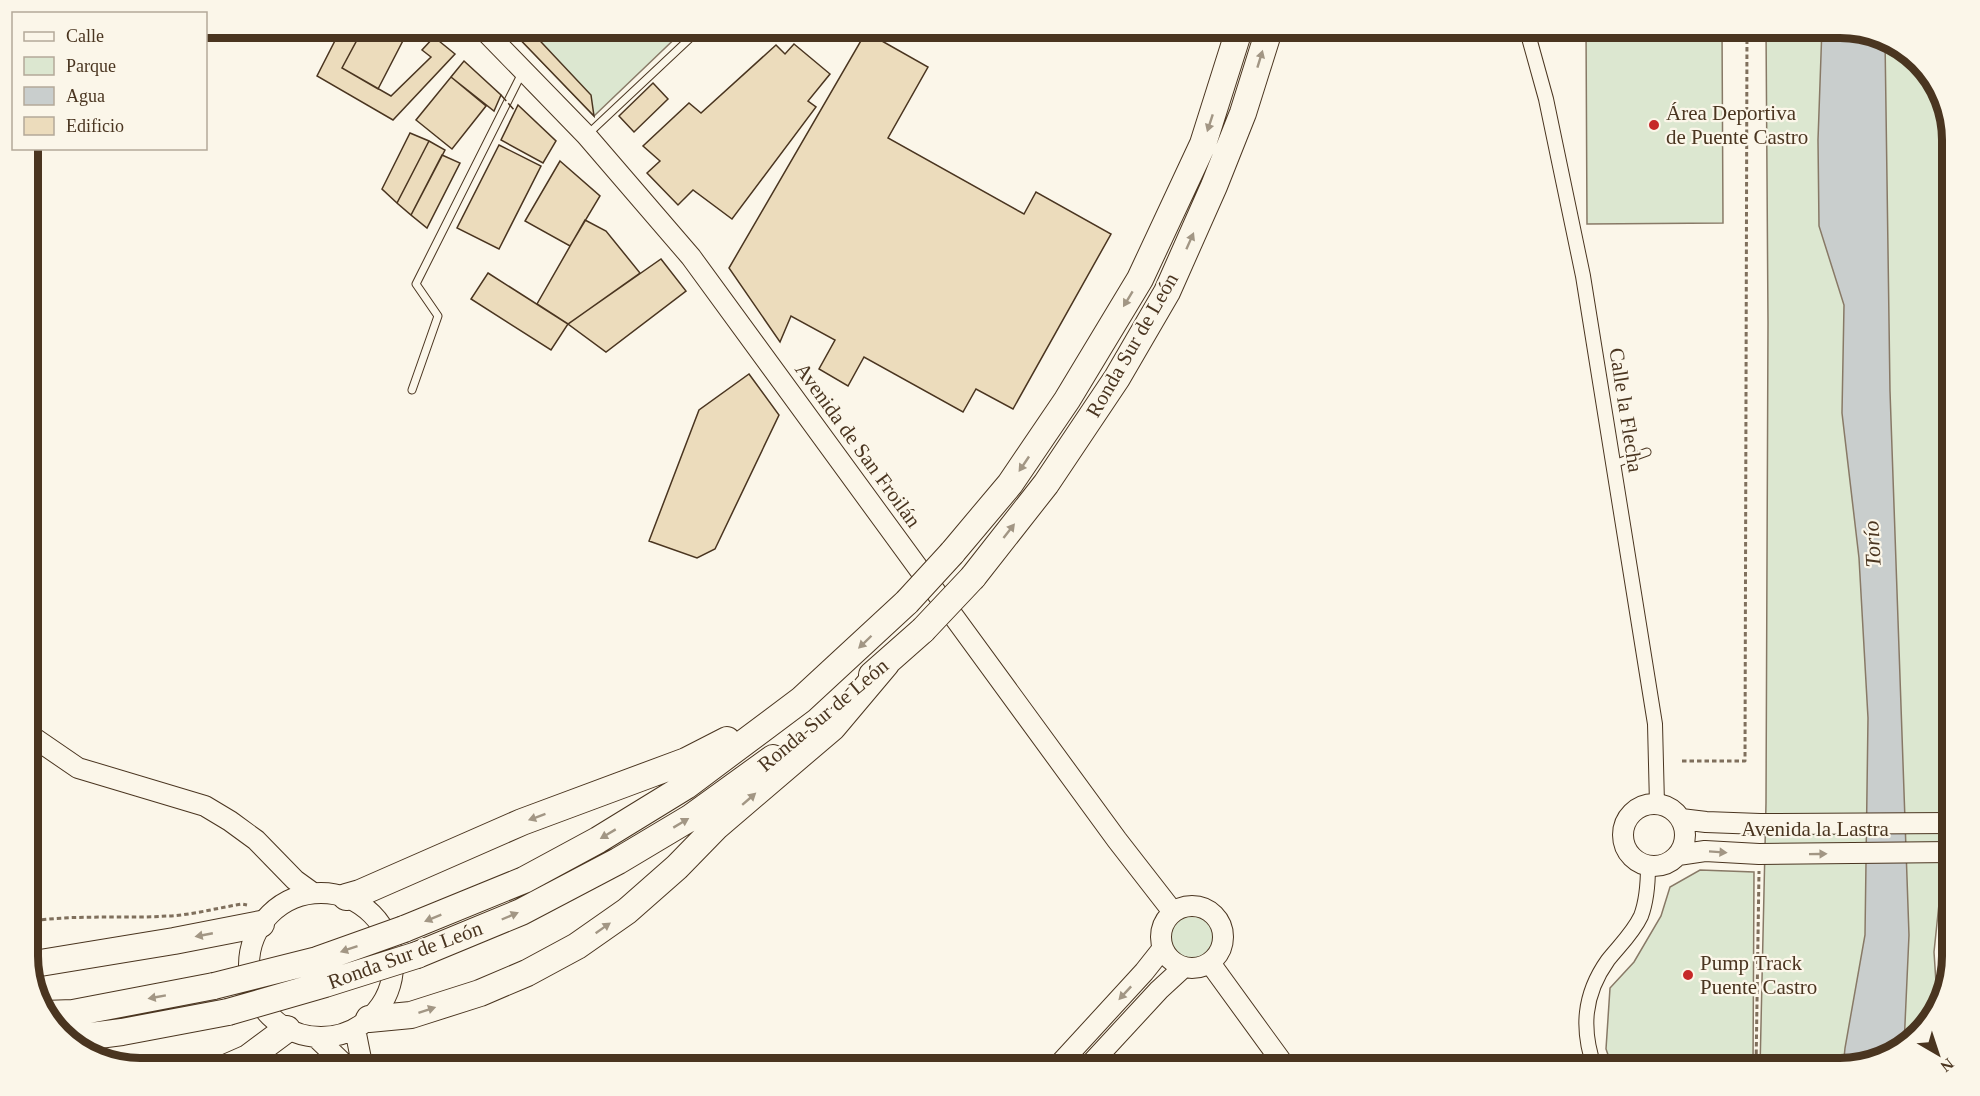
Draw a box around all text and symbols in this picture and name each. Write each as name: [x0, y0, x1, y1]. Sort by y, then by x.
legend: [12, 12, 207, 150]
text: Calle: [66, 26, 104, 46]
one-way arrow: [1256, 50, 1265, 68]
text: Parque: [66, 56, 116, 76]
text: Agua: [66, 86, 105, 106]
place label: Área Deportiva de Puente Castro: [1666, 101, 1808, 149]
one-way arrow: [1204, 114, 1214, 132]
text: Edificio: [66, 116, 124, 136]
marker: Área Deportiva de Puente Castro: [1647, 118, 1661, 132]
one-way arrow: [1185, 232, 1195, 250]
street label: Ronda Sur de León: [1081, 268, 1183, 421]
one-way arrow: [1122, 291, 1133, 307]
street label: Calle la Flecha: [1604, 346, 1648, 475]
street label: Avenida de San Froilán: [790, 358, 926, 532]
one-way arrow: [1018, 456, 1030, 472]
water label: Torío: [1858, 520, 1886, 568]
one-way arrow: [1003, 523, 1015, 538]
one-way arrow: [858, 635, 872, 649]
street label: Ronda Sur de León: [753, 653, 893, 776]
one-way arrow: [741, 793, 756, 806]
one-way arrow: [528, 812, 546, 822]
one-way arrow: [673, 817, 689, 828]
street label: Avenida la Lastra: [1741, 817, 1890, 841]
one-way arrow: [600, 828, 616, 839]
one-way arrow: [1709, 847, 1728, 857]
one-way arrow: [1808, 849, 1827, 859]
one-way arrow: [502, 911, 520, 921]
one-way arrow: [423, 913, 441, 923]
street label: Ronda Sur de León: [324, 916, 486, 994]
one-way arrow: [594, 922, 610, 934]
one-way arrow: [194, 931, 213, 940]
one-way arrow: [340, 944, 358, 954]
place label: Pump Track Puente Castro: [1700, 951, 1817, 999]
marker: Pump Track Puente Castro: [1681, 968, 1695, 982]
one-way arrow: [1118, 985, 1132, 1000]
one-way arrow: [147, 993, 166, 1002]
one-way arrow: [418, 1005, 436, 1014]
north arrow: [1908, 1024, 1968, 1084]
text: N: [1937, 1055, 1957, 1076]

